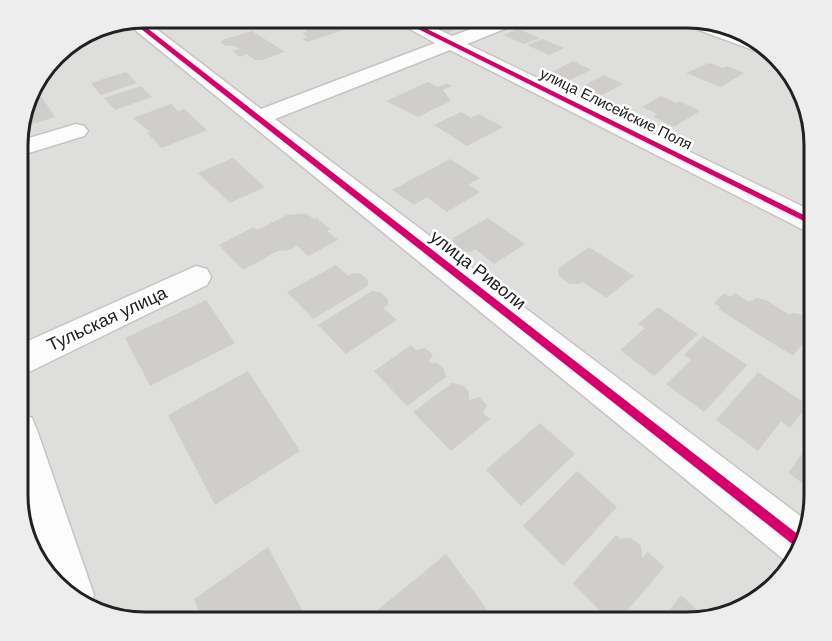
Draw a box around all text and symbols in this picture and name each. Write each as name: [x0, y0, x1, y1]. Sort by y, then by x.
street label: улица Елисейские Поля: [537, 63, 695, 155]
street label: улица Риволи: [425, 225, 531, 315]
street label: Тульская улица: [43, 280, 172, 357]

